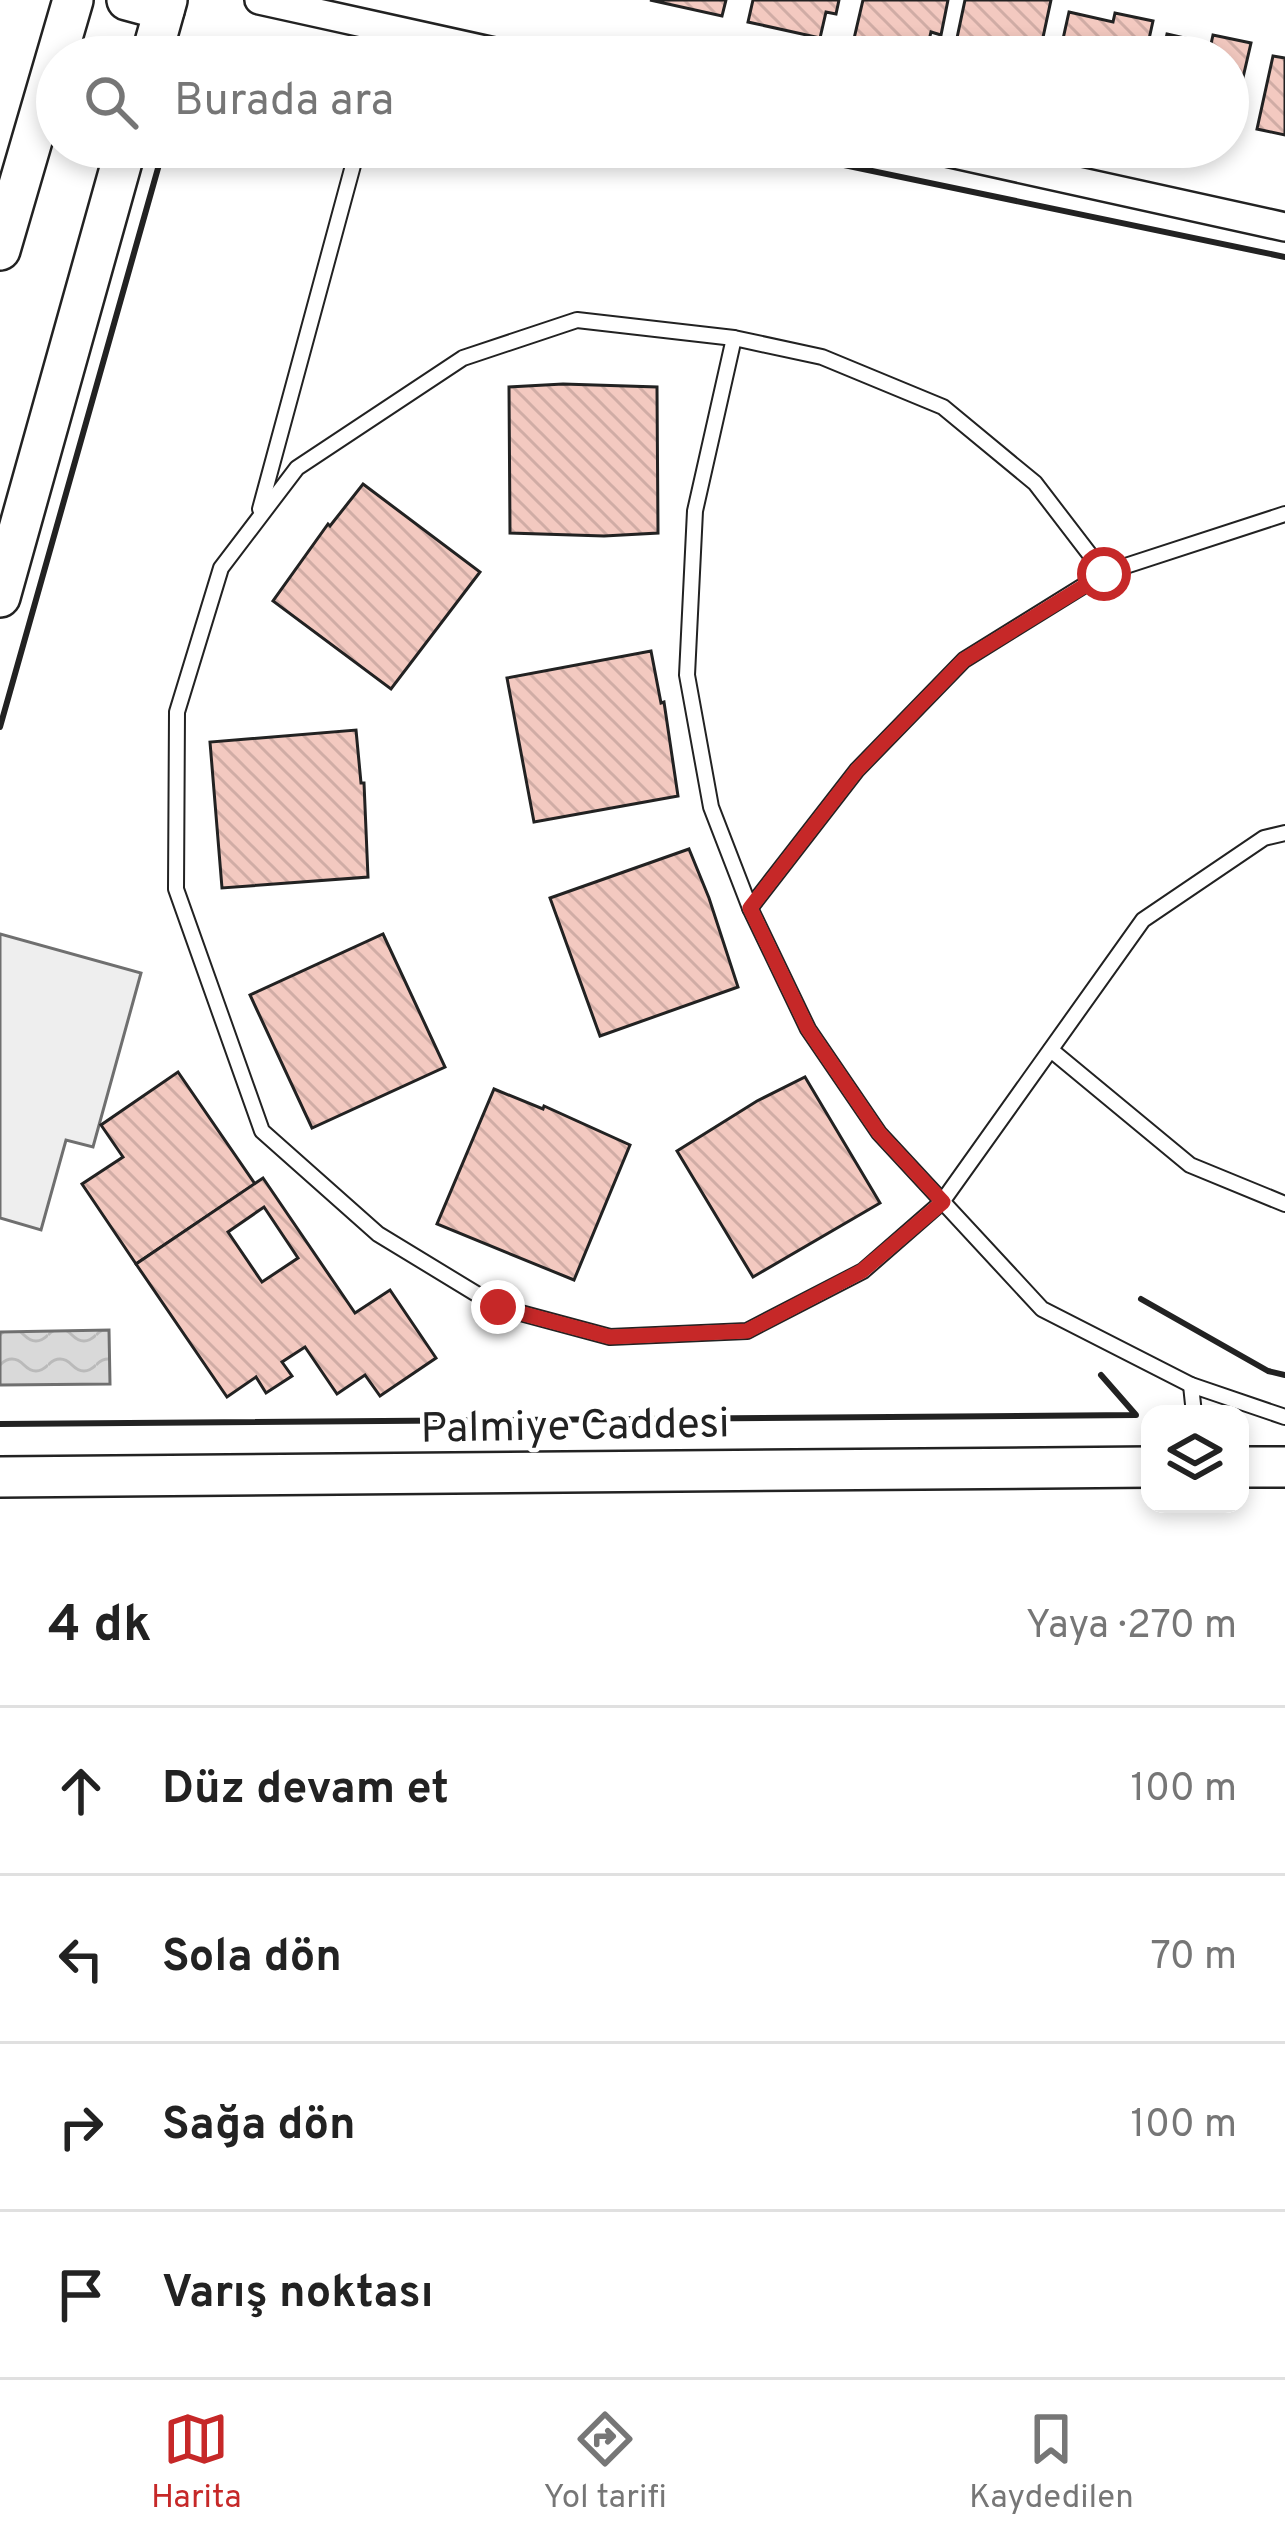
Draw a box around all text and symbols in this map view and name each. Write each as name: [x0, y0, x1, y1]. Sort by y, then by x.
search box: [36, 36, 1249, 168]
icon: search: [78, 69, 144, 135]
text: Burada ara: [174, 74, 394, 131]
route start: [1077, 547, 1131, 601]
route end: [471, 1280, 525, 1334]
street label: Palmiye Caddesi: [420, 1399, 730, 1458]
map controls: [1141, 1405, 1249, 1513]
button: layers: [1141, 1405, 1249, 1513]
text: 4 dk: [48, 1595, 151, 1660]
text: Yaya · 270 m: [1026, 1603, 1237, 1652]
icon: ahead: [48, 1758, 114, 1824]
text: Düz devam et: [162, 1762, 449, 1819]
text: 100 m: [1130, 1766, 1237, 1815]
icon: left: [48, 1926, 114, 1992]
text: Sola dön: [162, 1930, 342, 1987]
text: 70 m: [1151, 1934, 1237, 1983]
icon: right: [48, 2094, 114, 2160]
text: Sağa dön: [162, 2098, 356, 2155]
text: 100 m: [1130, 2102, 1237, 2151]
icon: arrive: [48, 2262, 114, 2328]
text: Varış noktası: [162, 2266, 434, 2323]
tab: Harita: [151, 2406, 242, 2520]
tab: Yol tarifi: [544, 2406, 667, 2520]
tab: Kaydedilen: [969, 2406, 1134, 2520]

